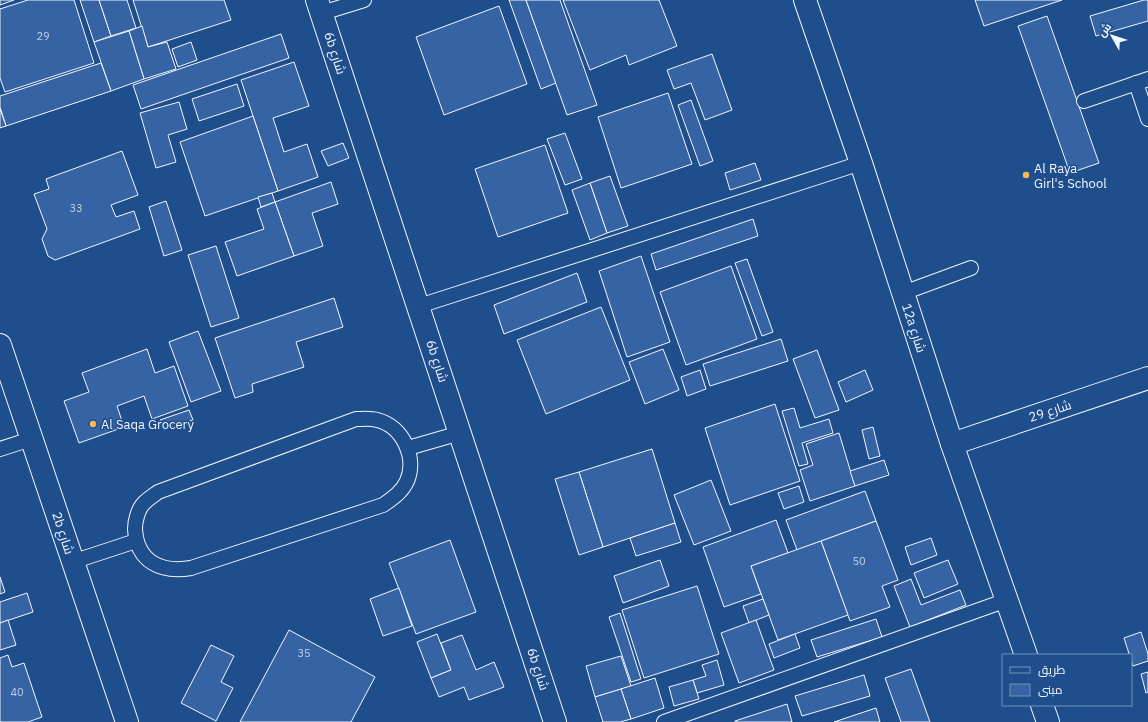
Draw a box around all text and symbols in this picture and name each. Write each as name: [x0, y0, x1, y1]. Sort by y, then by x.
north arrow: [1092, 16, 1132, 56]
text: ش: [1094, 20, 1114, 40]
house number: 29: [36, 29, 50, 43]
street label: 6b شارع: [320, 30, 350, 76]
place label: Al Raya Girl's School: [1034, 160, 1107, 192]
marker: Al Raya Girl's School: [1021, 170, 1031, 180]
house number: 33: [69, 201, 83, 215]
street label: 12a شارع: [898, 301, 930, 355]
street label: 6b شارع: [422, 338, 452, 384]
street label: شارع 29: [1027, 396, 1073, 426]
place label: Al Saqa Grocery: [101, 416, 195, 433]
marker: Al Saqa Grocery: [88, 419, 98, 429]
street label: 2b شارع: [48, 510, 78, 556]
house number: 50: [852, 554, 866, 568]
house number: 35: [297, 646, 311, 660]
street label: 6b شارع: [523, 646, 553, 692]
legend: [1002, 654, 1132, 706]
text: طريق: [1038, 662, 1066, 677]
text: مبنى: [1038, 682, 1063, 697]
house number: 40: [10, 685, 24, 699]

